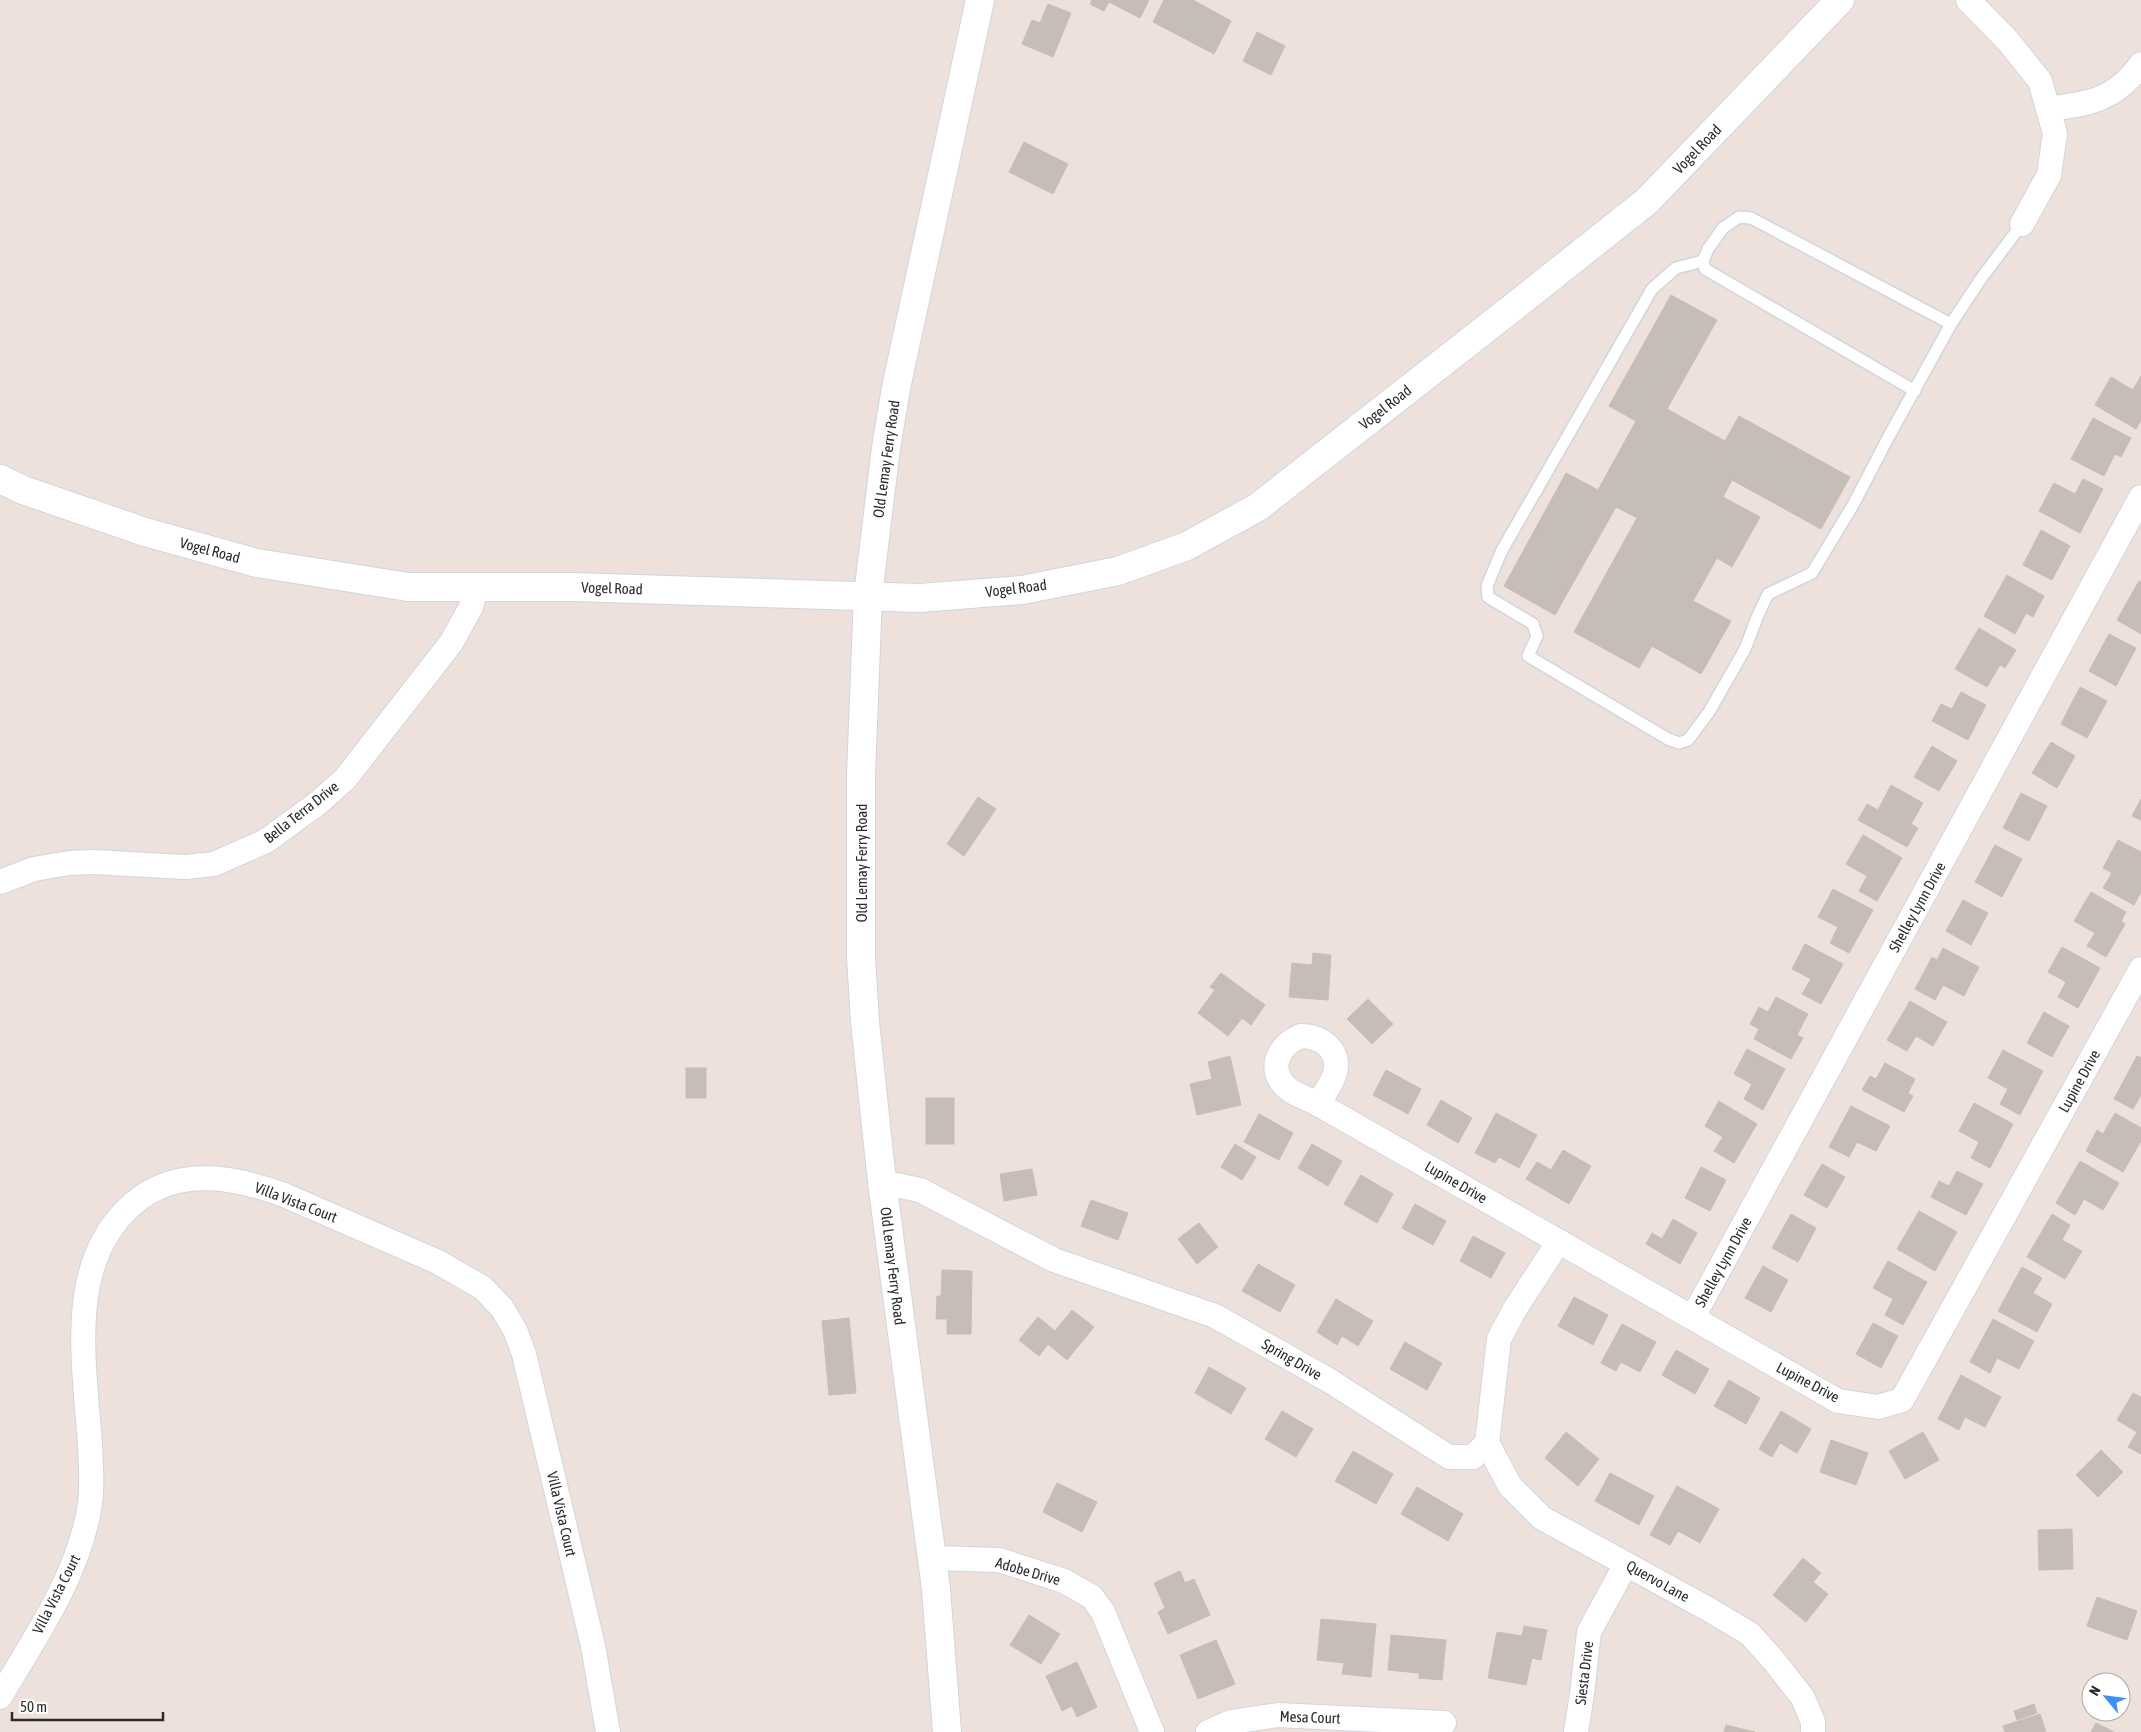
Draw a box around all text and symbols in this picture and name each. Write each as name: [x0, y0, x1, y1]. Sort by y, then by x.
street label: Vogel Road: [1669, 121, 1725, 177]
street label: Vogel Road: [1356, 381, 1414, 433]
street label: Old Lemay Ferry Road: [869, 399, 903, 519]
street label: Vogel Road: [178, 534, 242, 566]
street label: Vogel Road: [984, 576, 1048, 600]
street label: Vogel Road: [581, 578, 643, 598]
street label: Bella Terra Drive: [260, 777, 342, 846]
street label: Old Lemay Ferry Road: [853, 804, 870, 922]
street label: Shelley Lynn Drive: [1885, 859, 1949, 955]
street label: Lupine Drive: [2055, 1047, 2103, 1115]
street label: Lupine Drive: [1422, 1157, 1490, 1207]
street label: Villa Vista Court: [252, 1178, 340, 1226]
street label: Old Lemay Ferry Road: [877, 1206, 909, 1326]
street label: Shelley Lynn Drive: [1691, 1214, 1755, 1310]
street label: Spring Drive: [1259, 1335, 1325, 1383]
street label: Lupine Drive: [1774, 1358, 1843, 1406]
street label: Villa Vista Court: [544, 1470, 580, 1558]
street label: Villa Vista Court: [29, 1551, 83, 1637]
street label: Adobe Drive: [994, 1554, 1063, 1588]
street label: Quervo Lane: [1624, 1557, 1693, 1605]
street label: Siesta Drive: [1572, 1640, 1596, 1706]
north arrow: [2081, 1672, 2131, 1722]
text: N: [2086, 1683, 2104, 1698]
scale bar: [12, 1690, 164, 1722]
text: 50 m: [20, 1698, 47, 1715]
street label: Mesa Court: [1279, 1707, 1341, 1727]

